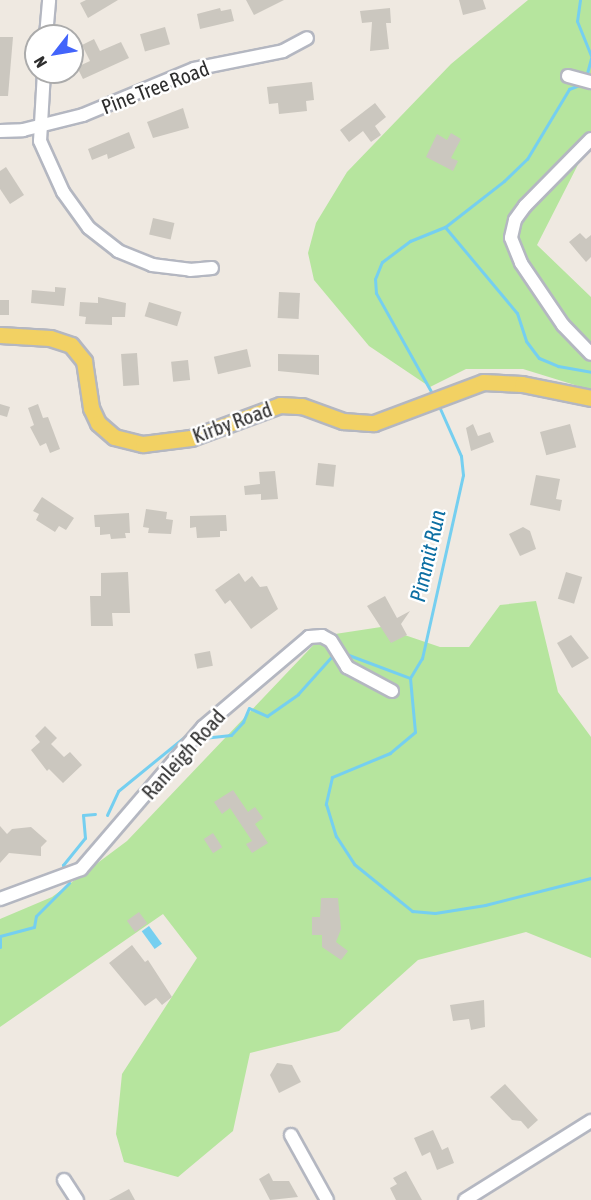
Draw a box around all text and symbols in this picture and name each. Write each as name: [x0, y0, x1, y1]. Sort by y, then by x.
north arrow: [24, 24, 84, 84]
text: N: [30, 54, 50, 71]
street label: Pine Tree Road: [98, 55, 212, 119]
street label: Kirby Road: [189, 396, 275, 448]
water label: Pimmit Run: [405, 507, 451, 605]
street label: Ranleigh Road: [136, 704, 230, 804]

